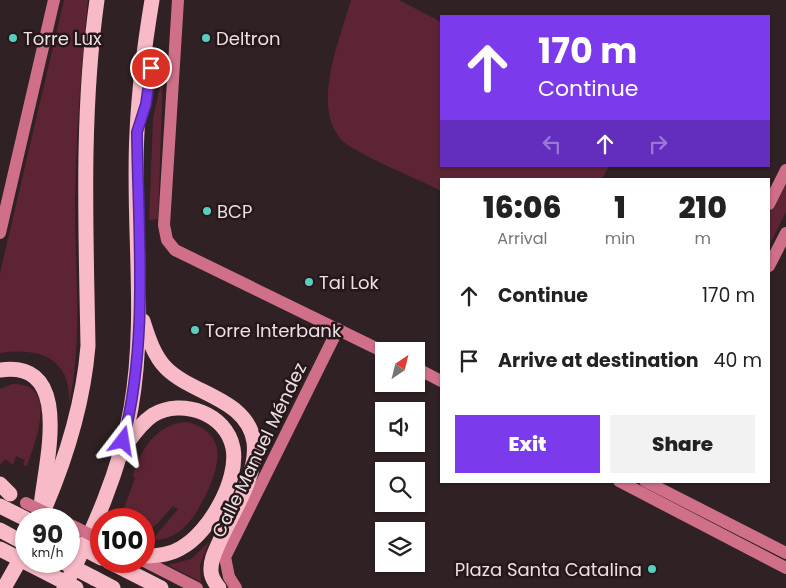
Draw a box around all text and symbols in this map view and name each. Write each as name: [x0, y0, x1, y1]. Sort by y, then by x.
place label: Torre Lux: [23, 26, 102, 51]
place label: Deltron: [216, 26, 281, 51]
text: 170 m: [538, 26, 637, 75]
marker: Torre Lux: [7, 32, 19, 44]
marker: Deltron: [200, 32, 212, 44]
icon: ahead: [455, 35, 520, 100]
pin: [130, 47, 172, 89]
icon: arrive: [137, 54, 165, 82]
text: Continue: [538, 73, 638, 104]
icon: left: [538, 130, 566, 158]
icon: ahead: [591, 130, 619, 158]
icon: right: [644, 130, 672, 158]
text: 16:06: [483, 186, 562, 229]
text: 1: [614, 186, 626, 229]
text: 210: [678, 186, 727, 229]
place label: BCP: [217, 199, 252, 224]
marker: BCP: [201, 205, 213, 217]
text: Arrival: [497, 227, 548, 250]
text: min: [605, 227, 635, 250]
text: m: [694, 227, 711, 250]
place label: Tai Lok: [319, 270, 379, 295]
marker: Tai Lok: [303, 276, 315, 288]
icon: ahead: [455, 282, 483, 310]
text: Continue: [498, 282, 588, 309]
text: 170 m: [702, 282, 755, 309]
place label: Torre Interbank: [205, 318, 342, 343]
marker: Torre Interbank: [189, 324, 201, 336]
north arrow: [375, 342, 425, 392]
map controls: [375, 342, 425, 572]
icon: arrive: [455, 347, 483, 375]
text: Arrive at destination: [498, 347, 699, 374]
text: 40 m: [714, 347, 762, 374]
street label: Calle Manuel Méndez: [206, 358, 312, 542]
button: sound: [375, 402, 425, 452]
position arrow: [96, 414, 148, 466]
button: Exit: [455, 415, 600, 473]
button: Share: [610, 415, 755, 473]
button: search: [375, 462, 425, 512]
speed limit sign: 100: [90, 508, 155, 573]
text: 90: [32, 517, 63, 552]
button: layers: [375, 522, 425, 572]
text: km/h: [32, 544, 63, 561]
place label: Plaza Santa Catalina: [455, 557, 642, 582]
marker: Plaza Santa Catalina: [646, 563, 658, 575]

